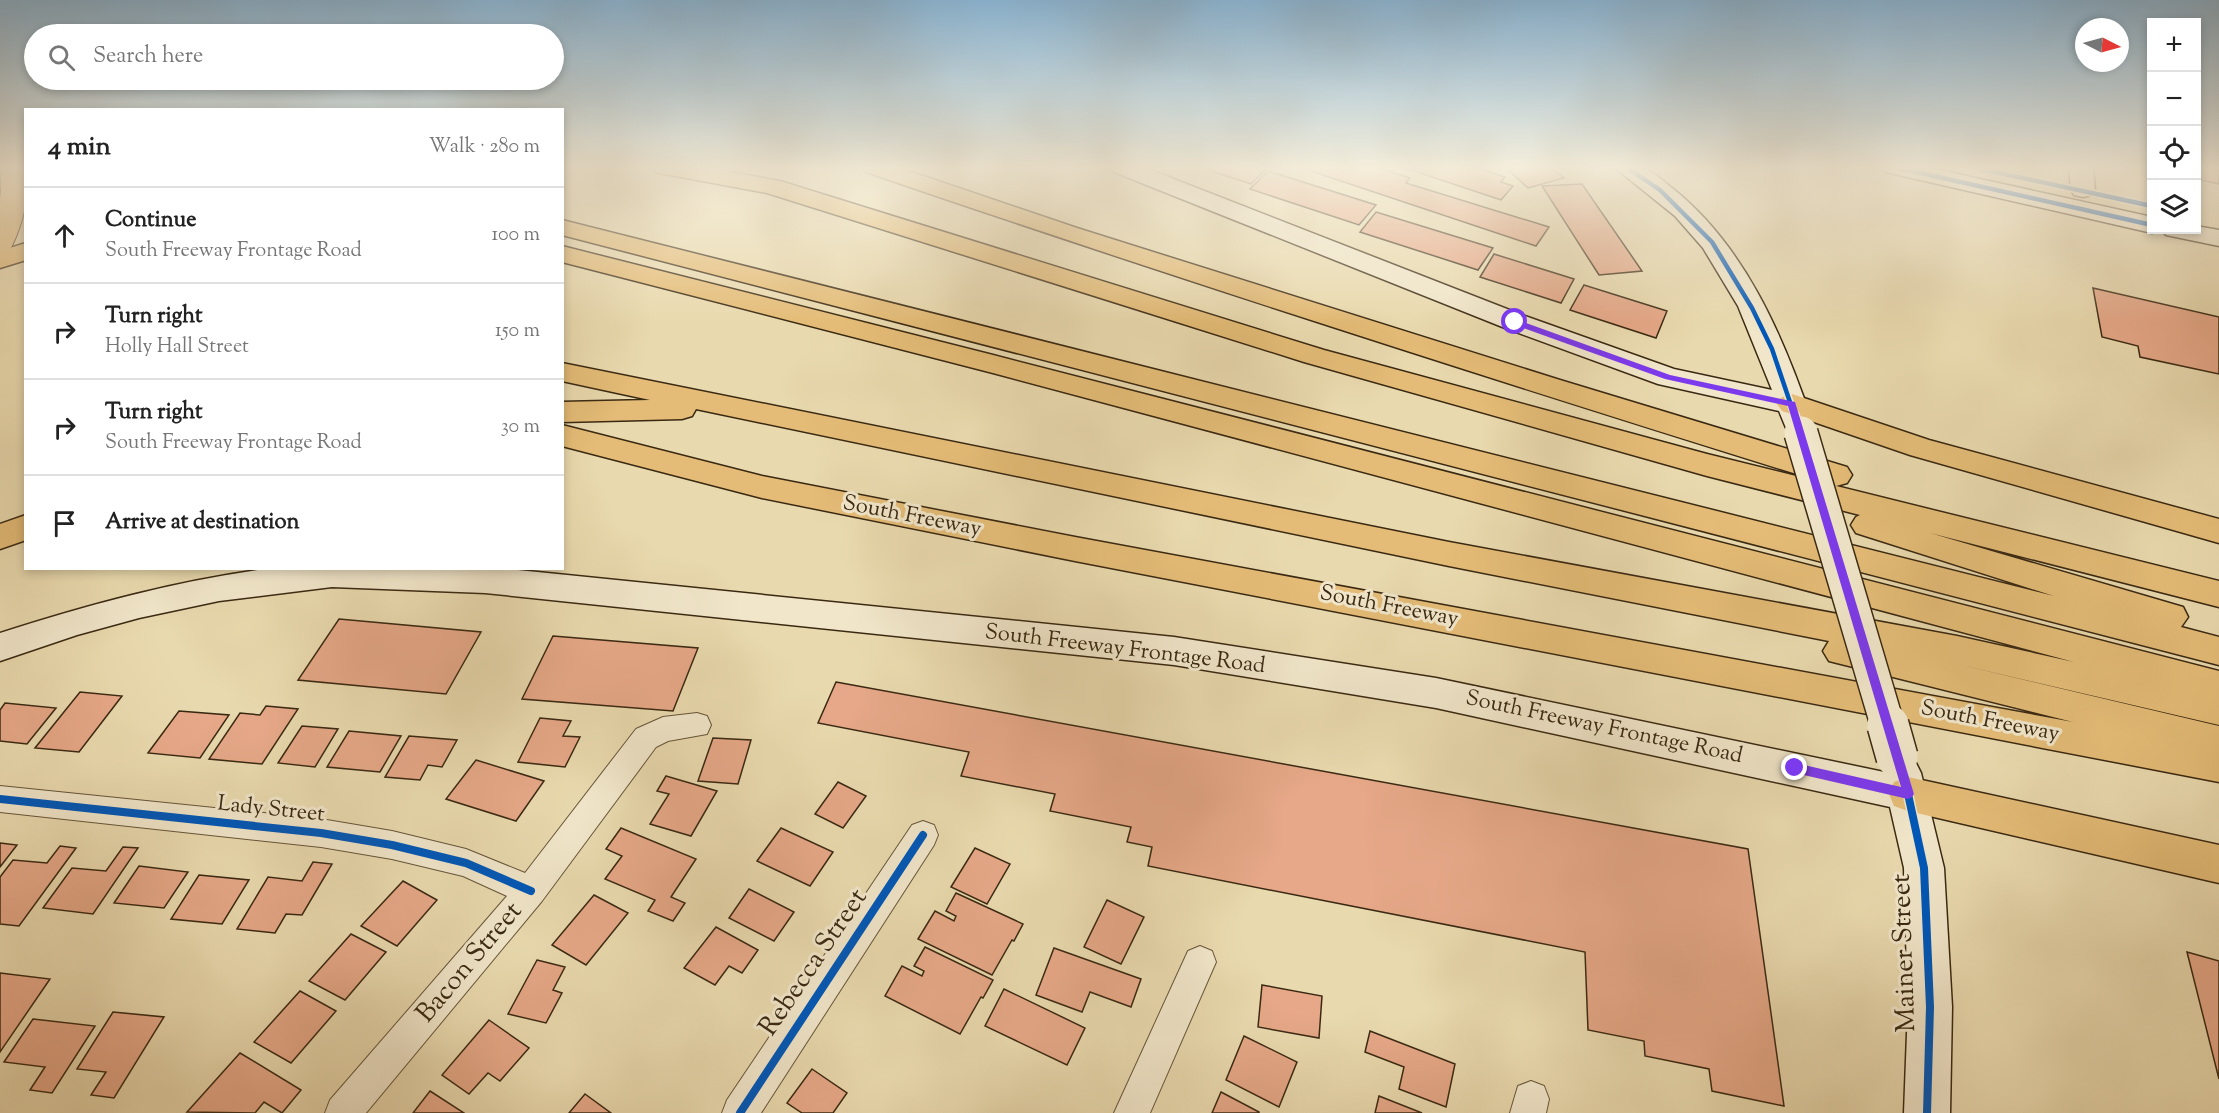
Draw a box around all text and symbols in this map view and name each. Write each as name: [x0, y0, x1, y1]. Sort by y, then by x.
north arrow: [2075, 18, 2129, 72]
map controls: [2147, 18, 2201, 234]
button: +: [2147, 18, 2201, 72]
search box: [24, 24, 564, 90]
icon: search: [45, 41, 78, 74]
text: Search here: [93, 41, 203, 73]
button: −: [2147, 72, 2201, 126]
button: locate: [2147, 126, 2201, 180]
text: 4 min: [48, 129, 111, 166]
text: Walk · 280 m: [429, 133, 540, 162]
button: layers: [2147, 180, 2201, 234]
text: Continue: [105, 205, 196, 237]
icon: ahead: [48, 219, 81, 252]
text: 100 m: [491, 221, 540, 250]
text: South Freeway Frontage Road: [105, 237, 362, 266]
text: Turn right: [105, 301, 202, 333]
route start: [1501, 308, 1527, 334]
icon: right: [48, 315, 81, 348]
text: 150 m: [495, 317, 540, 346]
text: Holly Hall Street: [105, 333, 249, 362]
text: Turn right: [105, 397, 202, 429]
icon: right: [48, 411, 81, 444]
text: 30 m: [501, 413, 540, 442]
text: South Freeway Frontage Road: [105, 429, 362, 458]
street label: South Freeway: [840, 488, 984, 546]
icon: arrive: [48, 507, 81, 540]
text: Arrive at destination: [105, 507, 300, 539]
street label: South Freeway: [1317, 578, 1461, 636]
street label: South Freeway Frontage Road: [983, 617, 1267, 683]
street label: South Freeway Frontage Road: [1463, 683, 1745, 773]
street label: South Freeway: [1918, 693, 2062, 751]
route end: [1781, 754, 1807, 780]
street label: Lady Street: [216, 788, 327, 832]
street label: Mainer Street: [1883, 873, 1927, 1033]
street label: Rebecca Street: [750, 881, 878, 1045]
street label: Bacon Street: [408, 894, 532, 1032]

